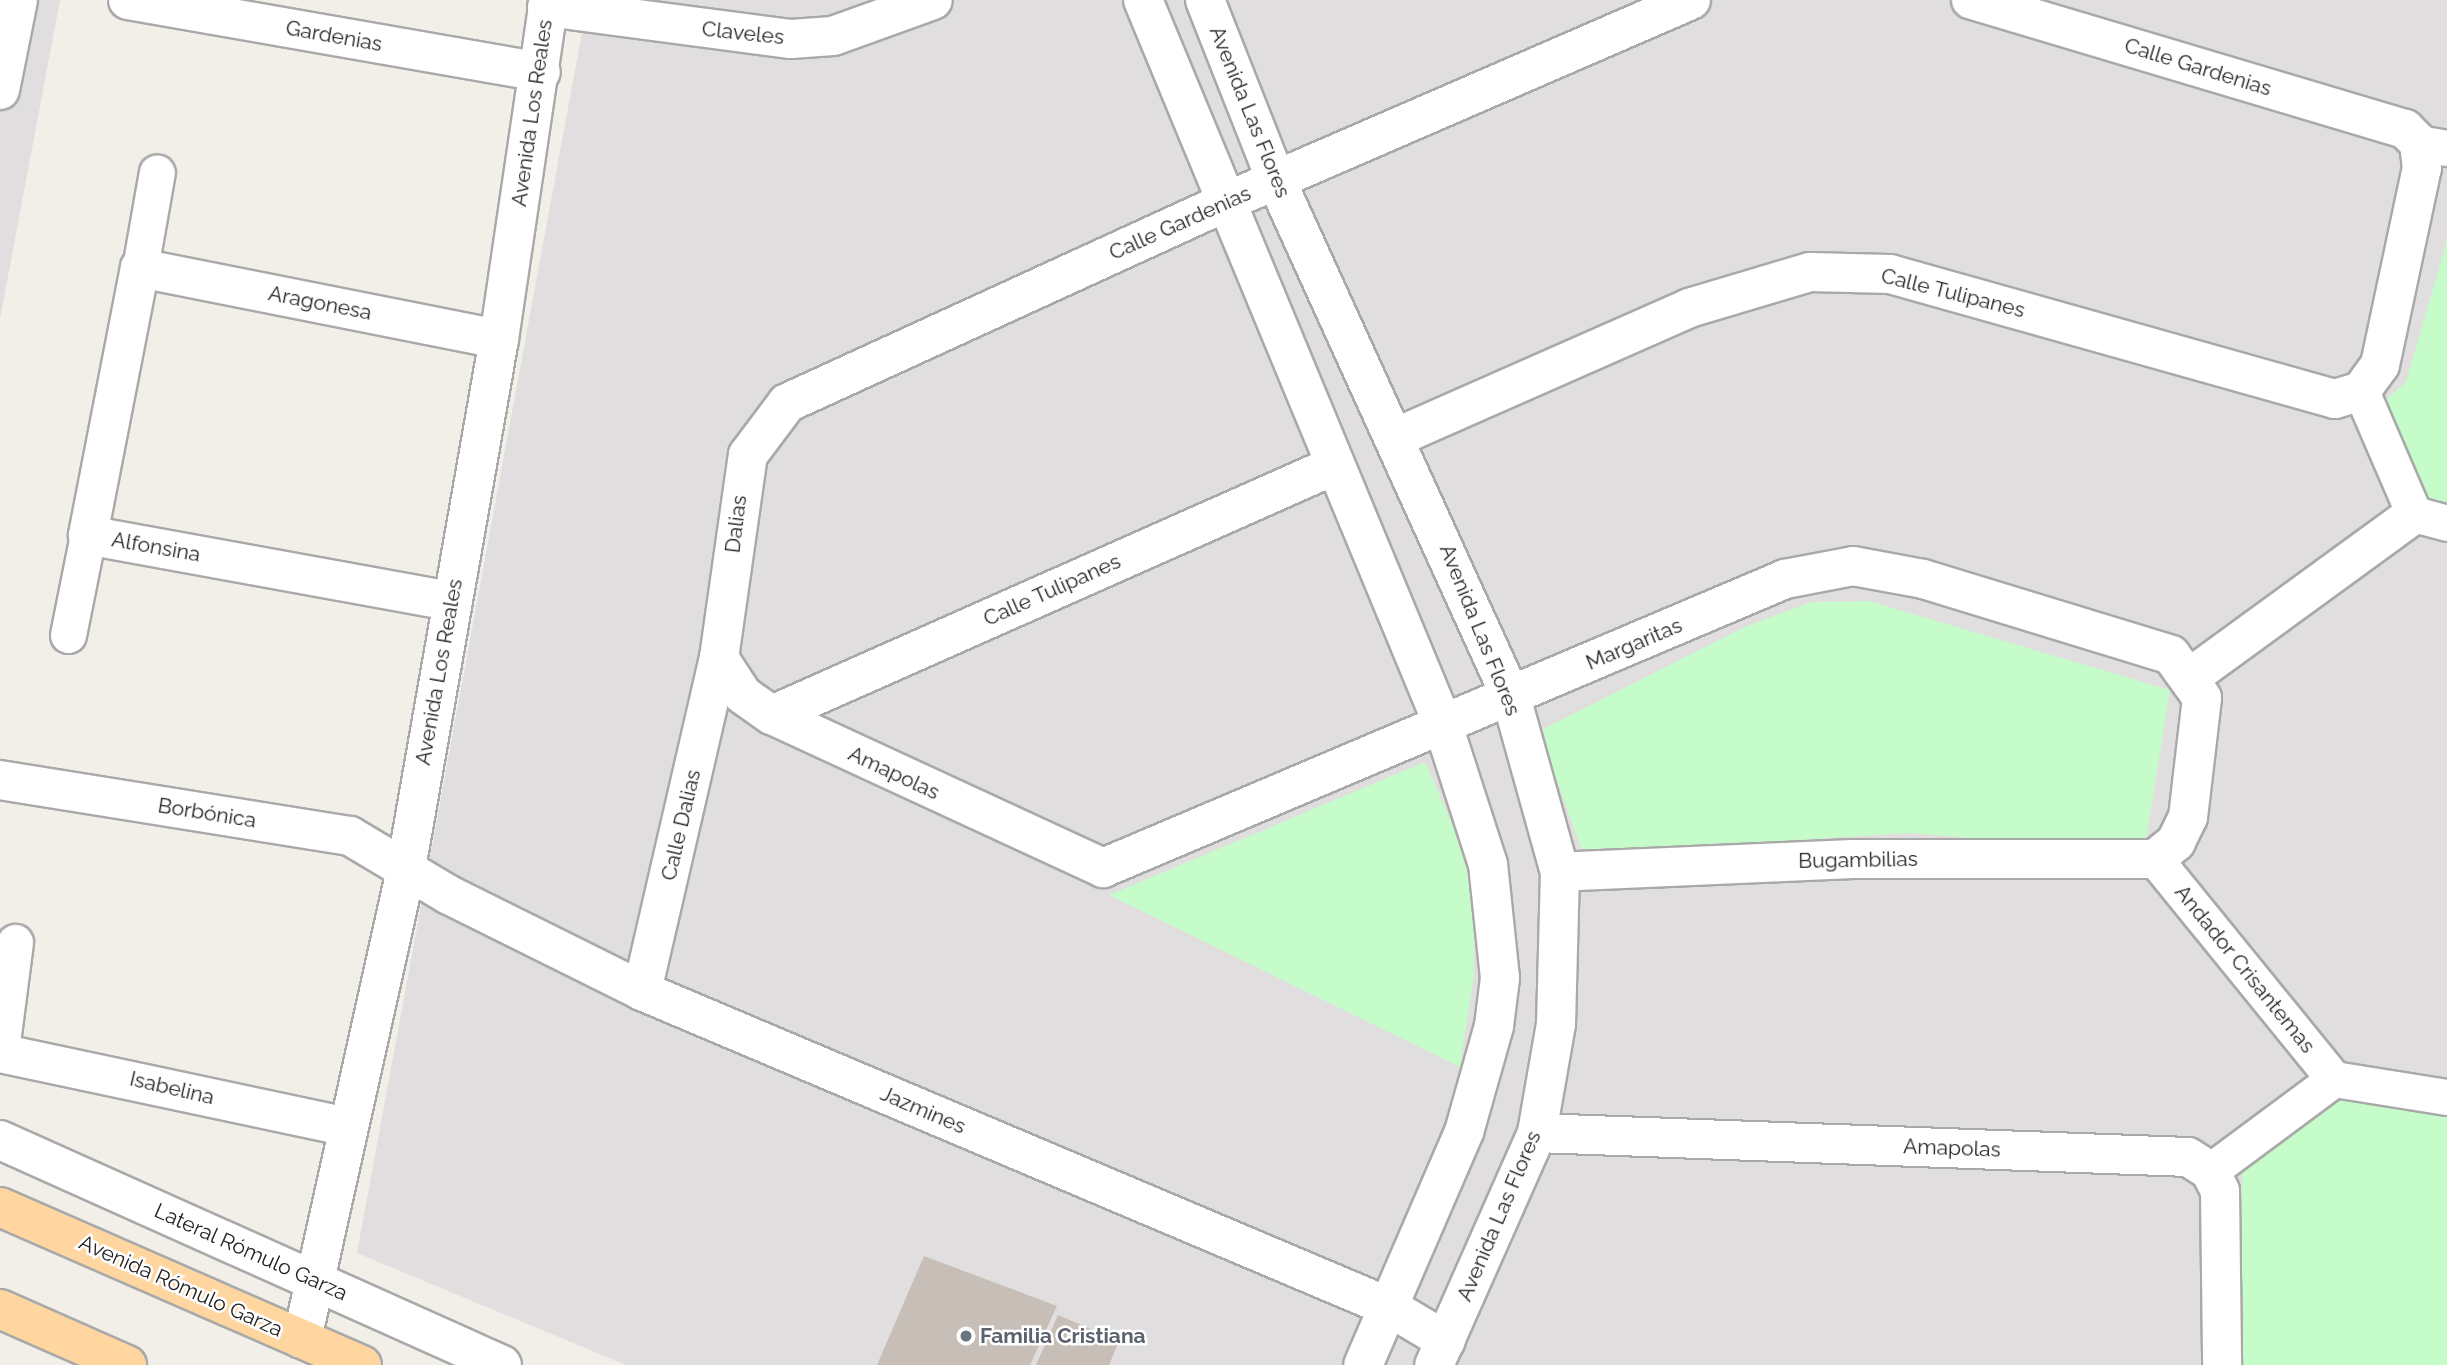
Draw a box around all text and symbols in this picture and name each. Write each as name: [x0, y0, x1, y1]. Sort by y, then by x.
street label: Gardenias: [284, 15, 384, 57]
street label: Claveles: [701, 16, 785, 50]
street label: Avenida Los Reales: [506, 18, 558, 208]
street label: Avenida Las Flores: [1204, 23, 1296, 201]
street label: Calle Gardenias: [2121, 33, 2275, 101]
street label: Calle Gardenias: [1105, 181, 1255, 265]
street label: Calle Tulipanes: [1878, 263, 2028, 323]
street label: Aragonesa: [266, 281, 374, 325]
street label: Dalias: [720, 494, 752, 554]
street label: Alfonsina: [110, 527, 202, 567]
street label: Avenida Las Flores: [1434, 541, 1526, 719]
street label: Calle Tulipanes: [979, 548, 1125, 632]
street label: Avenida Los Reales: [410, 577, 468, 767]
street label: Margaritas: [1582, 613, 1686, 675]
street label: Amapolas: [844, 741, 944, 805]
street label: Calle Dalias: [656, 767, 706, 883]
street label: Borbónica: [156, 793, 258, 833]
street label: Bugambilias: [1798, 846, 1918, 874]
street label: Andador Crisantemas: [2169, 880, 2321, 1058]
street label: Isabelina: [127, 1066, 217, 1110]
street label: Jazmines: [877, 1081, 969, 1139]
street label: Avenida Las Flores: [1452, 1127, 1546, 1305]
street label: Amapolas: [1903, 1134, 2001, 1162]
street label: Lateral Rómulo Garza: [150, 1198, 352, 1306]
street label: Avenida Rómulo Garza: [75, 1230, 287, 1342]
place label: Familia Cristiana: [980, 1323, 1146, 1349]
marker: Familia Cristiana: [958, 1328, 974, 1344]

